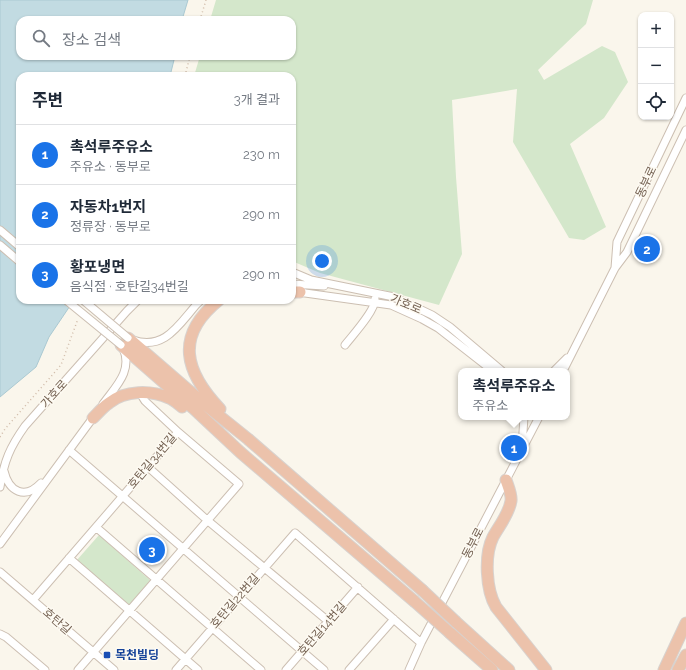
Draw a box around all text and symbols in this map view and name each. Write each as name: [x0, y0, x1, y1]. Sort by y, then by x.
map controls: [638, 12, 674, 120]
button: +: [638, 12, 674, 48]
search box: [16, 16, 296, 60]
icon: search: [30, 27, 52, 49]
text: 장소 검색: [62, 31, 121, 49]
button: −: [638, 48, 674, 84]
button: locate: [638, 84, 674, 120]
text: 주변: [32, 90, 63, 110]
text: 3개 결과: [234, 92, 280, 107]
text: 촉석루주유소: [70, 138, 153, 156]
text: 1: [42, 147, 48, 162]
text: 230 m: [243, 147, 280, 162]
text: 주유소 · 동부로: [70, 159, 151, 174]
street label: 동부로: [633, 164, 659, 200]
text: 자동차1번지: [70, 198, 146, 216]
text: 2: [41, 207, 49, 222]
text: 290 m: [242, 207, 280, 222]
text: 정류장 · 동부로: [70, 219, 151, 234]
pin: 2: [634, 234, 660, 264]
your location: [312, 251, 332, 271]
text: 황포냉면: [70, 258, 125, 276]
text: 3: [41, 267, 49, 282]
text: 290 m: [242, 267, 280, 282]
text: 음식점 · 호탄길34번길: [70, 279, 189, 294]
street label: 가호로: [388, 291, 424, 317]
popup: [458, 368, 570, 420]
street label: 가호로: [38, 377, 70, 411]
text: 촉석루주유소: [473, 377, 555, 395]
text: 주유소: [473, 398, 508, 413]
street label: 호탄길34번길: [125, 430, 179, 492]
pin: 1: [501, 433, 527, 463]
street label: 동부로: [459, 525, 487, 561]
pin: 3: [139, 535, 165, 565]
street label: 호탄길22번길: [208, 571, 262, 631]
street label: 호탄길14번길: [295, 599, 349, 659]
street label: 호탄길: [40, 605, 74, 637]
place label: 목천빌딩: [115, 648, 159, 662]
marker: 목천빌딩: [102, 650, 112, 660]

